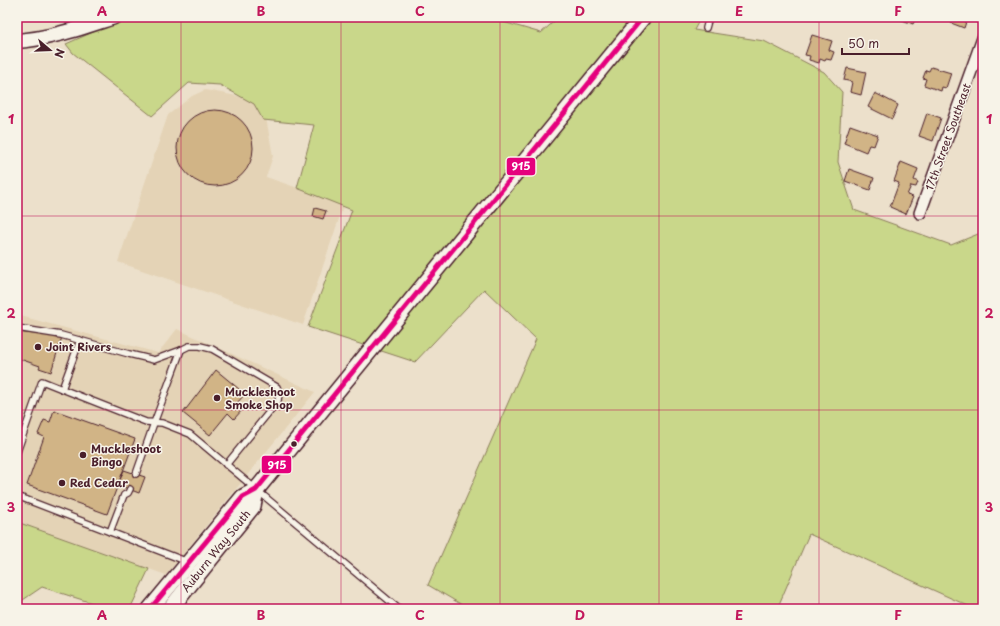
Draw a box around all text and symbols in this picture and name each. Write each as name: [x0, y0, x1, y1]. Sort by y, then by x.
text: A: [97, 1, 107, 20]
text: B: [257, 1, 266, 20]
text: C: [415, 1, 425, 20]
text: D: [575, 1, 585, 20]
text: E: [735, 1, 743, 20]
text: F: [894, 1, 902, 20]
north arrow: [30, 30, 70, 70]
scale bar: [842, 30, 909, 56]
text: 50 m: [848, 34, 879, 52]
text: N: [50, 47, 69, 61]
street label: 17th Street Southeast: [920, 80, 975, 193]
text: 1: [8, 109, 14, 128]
text: 1: [986, 109, 992, 128]
line badge: 915: [506, 157, 536, 176]
text: 915: [511, 157, 531, 174]
text: 2: [6, 303, 16, 322]
text: 2: [984, 303, 994, 322]
place label: Joint Rivers: [46, 338, 111, 355]
marker: Joint Rivers: [33, 342, 43, 352]
place label: Muckleshoot Smoke Shop: [225, 383, 295, 413]
marker: Muckleshoot Smoke Shop: [212, 393, 222, 403]
unlabelled marker: [289, 439, 299, 449]
place label: Muckleshoot Bingo: [91, 440, 161, 470]
marker: Muckleshoot Bingo: [78, 450, 88, 460]
line badge: 915: [261, 455, 292, 474]
text: 915: [267, 456, 287, 473]
place label: Red Cedar: [70, 474, 128, 491]
marker: Red Cedar: [57, 478, 67, 488]
text: 3: [7, 497, 16, 516]
text: 3: [985, 497, 994, 516]
street label: Auburn Way South: [177, 506, 254, 595]
text: A: [97, 605, 107, 624]
text: B: [257, 605, 266, 624]
text: C: [415, 605, 425, 624]
text: D: [575, 605, 585, 624]
text: E: [735, 605, 743, 624]
text: F: [894, 605, 902, 624]

